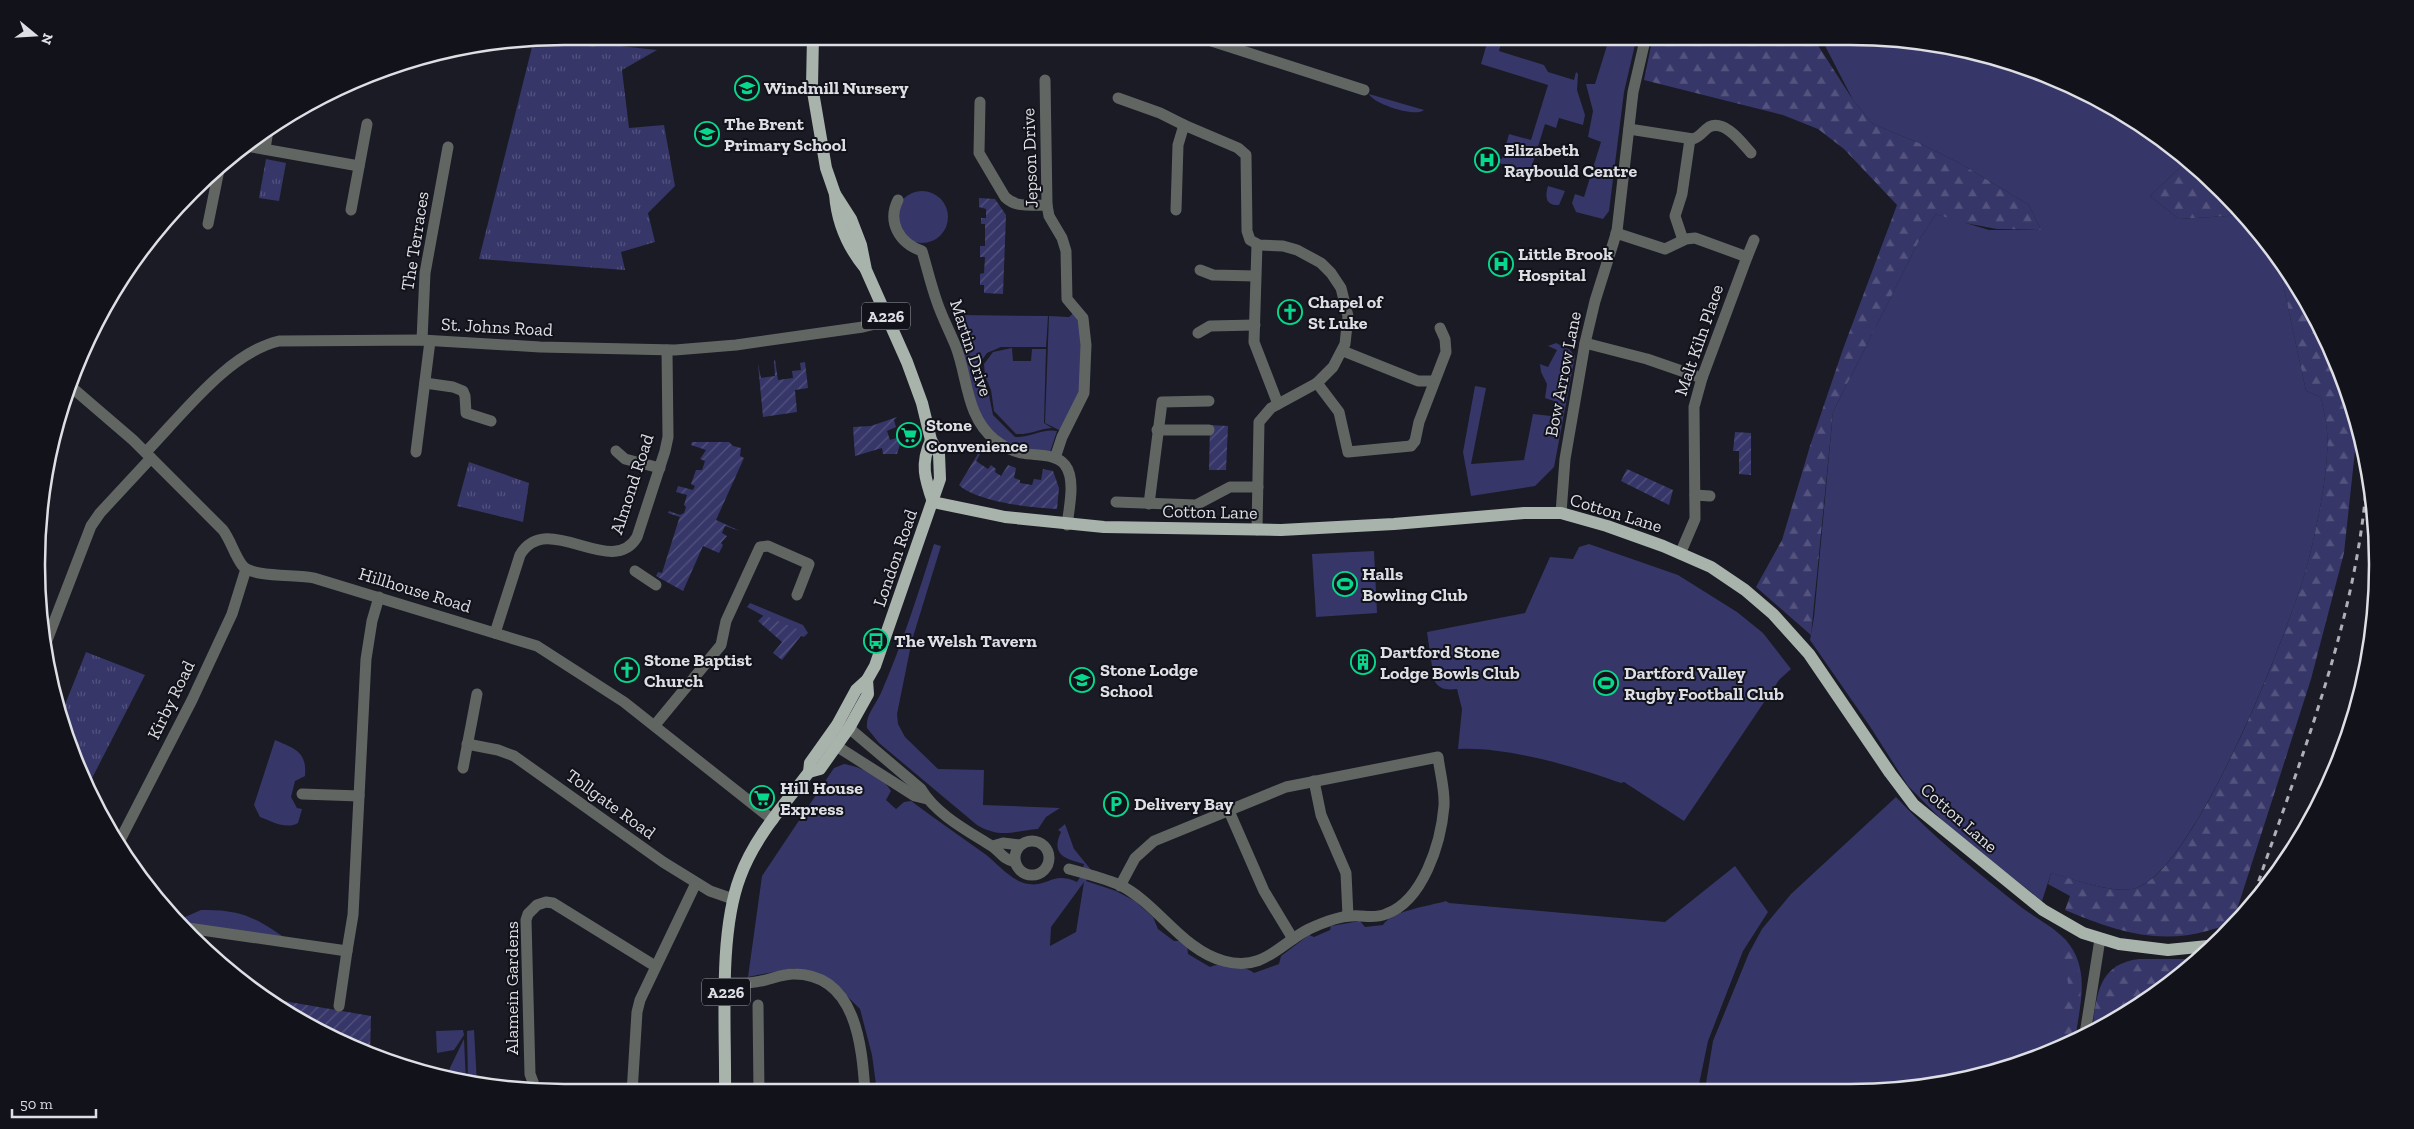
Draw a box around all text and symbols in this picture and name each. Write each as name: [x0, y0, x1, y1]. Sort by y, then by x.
north arrow: [10, 10, 60, 60]
text: N: [37, 31, 57, 47]
school or university icon: Windmill Nursery: [734, 75, 760, 101]
place label: Windmill Nursery: [764, 77, 909, 99]
street label: Jepson Drive: [1017, 108, 1043, 208]
place label: The Brent Primary School: [724, 113, 846, 156]
school or university icon: The Brent Primary School: [694, 121, 720, 147]
place label: Elizabeth Raybould Centre: [1504, 139, 1637, 182]
hospital icon: Elizabeth Raybould Centre: [1474, 147, 1500, 173]
street label: The Terraces: [396, 190, 434, 292]
place label: Little Brook Hospital: [1518, 243, 1613, 286]
hospital icon: Little Brook Hospital: [1488, 251, 1514, 277]
street label: Malt Kiln Place: [1670, 281, 1728, 399]
place label: Chapel of St Luke: [1308, 291, 1384, 334]
street label: Martin Drive: [945, 297, 997, 399]
church icon: Chapel of St Luke: [1277, 299, 1303, 325]
road number: A226: [862, 302, 910, 330]
street label: Bow Arrow Lane: [1540, 309, 1586, 439]
street label: St. Johns Road: [441, 313, 554, 341]
place label: Stone Convenience: [926, 414, 1028, 457]
supermarket icon: Stone Convenience: [896, 422, 922, 448]
street label: Almond Road: [605, 431, 659, 537]
street label: Cotton Lane: [1567, 489, 1665, 537]
street label: Cotton Lane: [1162, 500, 1258, 524]
street label: London Road: [868, 506, 922, 610]
street label: Hillhouse Road: [356, 562, 474, 618]
place label: Halls Bowling Club: [1362, 563, 1468, 606]
sports icon: Halls Bowling Club: [1332, 571, 1358, 597]
bus stop icon: The Welsh Tavern: [863, 628, 889, 654]
place label: The Welsh Tavern: [894, 630, 1037, 652]
place label: Dartford Stone Lodge Bowls Club: [1380, 641, 1520, 684]
place label: Stone Baptist Church: [644, 649, 753, 692]
building icon: Dartford Stone Lodge Bowls Club: [1350, 649, 1376, 675]
street label: Kirby Road: [142, 657, 200, 743]
church icon: Stone Baptist Church: [614, 657, 640, 683]
place label: Stone Lodge School: [1100, 659, 1198, 702]
place label: Dartford Valley Rugby Football Club: [1624, 662, 1784, 705]
school or university icon: Stone Lodge School: [1069, 667, 1095, 693]
sports icon: Dartford Valley Rugby Football Club: [1593, 670, 1619, 696]
street label: Tollgate Road: [562, 764, 660, 844]
place label: Hill House Express: [780, 777, 863, 820]
street label: Cotton Lane: [1916, 778, 2002, 858]
supermarket icon: Hill House Express: [749, 785, 775, 811]
parking icon: Delivery Bay: [1103, 791, 1129, 817]
place label: Delivery Bay: [1134, 793, 1234, 815]
street label: Alamein Gardens: [501, 921, 523, 1055]
road number: A226: [702, 979, 750, 1006]
scale bar: [12, 1086, 96, 1118]
text: 50 m: [20, 1095, 53, 1113]

